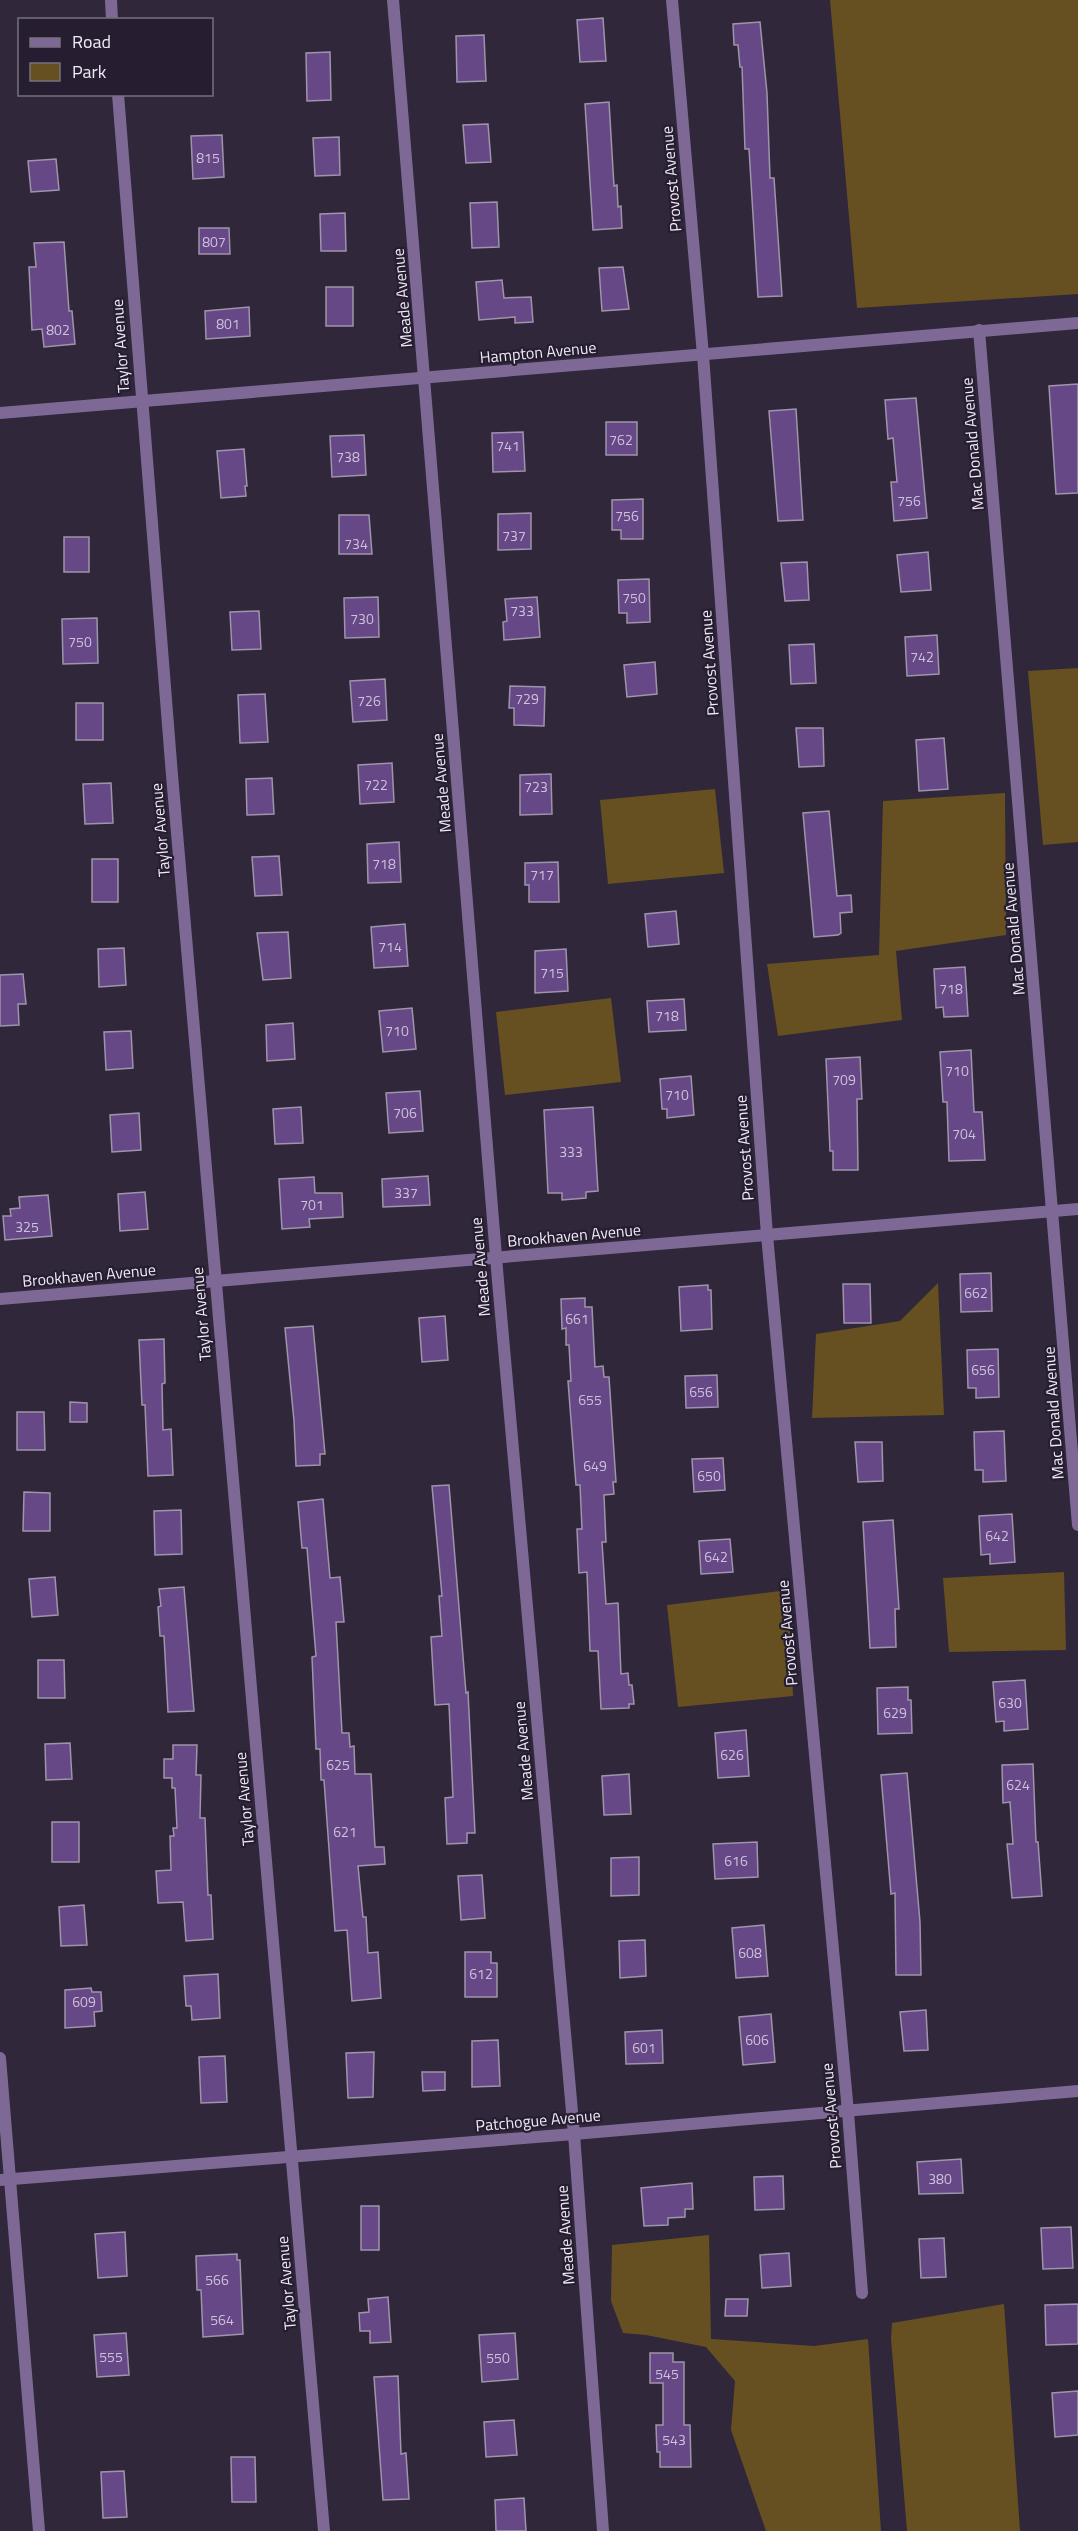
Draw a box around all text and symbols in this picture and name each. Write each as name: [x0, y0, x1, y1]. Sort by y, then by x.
legend: [18, 18, 213, 96]
text: Road: [72, 28, 111, 55]
text: Park: [72, 58, 107, 85]
street label: Provost Avenue: [654, 125, 688, 233]
house number: 815: [196, 147, 220, 168]
house number: 807: [202, 231, 226, 252]
street label: Meade Avenue: [386, 247, 418, 349]
street label: Taylor Avenue: [105, 298, 135, 394]
house number: 801: [216, 313, 240, 334]
house number: 802: [46, 319, 70, 340]
street label: Hampton Avenue: [479, 335, 597, 369]
street label: Mac Donald Avenue: [954, 377, 990, 511]
house number: 762: [609, 429, 633, 450]
house number: 741: [496, 435, 520, 456]
house number: 738: [336, 446, 360, 467]
house number: 756: [897, 490, 921, 511]
house number: 756: [615, 505, 639, 526]
house number: 737: [502, 525, 526, 546]
house number: 734: [344, 533, 368, 554]
house number: 750: [622, 587, 646, 608]
house number: 733: [510, 600, 534, 621]
house number: 730: [350, 608, 374, 629]
street label: Provost Avenue: [693, 609, 725, 717]
house number: 750: [68, 631, 92, 652]
house number: 742: [910, 646, 934, 667]
house number: 729: [515, 688, 539, 709]
house number: 726: [357, 690, 381, 711]
street label: Meade Avenue: [425, 732, 457, 834]
house number: 722: [364, 774, 388, 795]
house number: 723: [524, 776, 548, 797]
street label: Taylor Avenue: [144, 782, 176, 878]
house number: 718: [372, 853, 396, 874]
street label: Mac Donald Avenue: [995, 862, 1031, 996]
house number: 717: [530, 864, 554, 885]
house number: 714: [378, 936, 402, 957]
house number: 715: [540, 962, 564, 983]
house number: 718: [939, 978, 963, 999]
house number: 718: [655, 1005, 679, 1026]
house number: 710: [385, 1020, 409, 1041]
house number: 710: [945, 1060, 969, 1081]
house number: 709: [832, 1069, 856, 1090]
house number: 710: [665, 1084, 689, 1105]
street label: Provost Avenue: [728, 1094, 760, 1202]
house number: 706: [393, 1102, 417, 1123]
house number: 704: [952, 1123, 976, 1144]
house number: 333: [559, 1141, 583, 1162]
house number: 337: [394, 1182, 418, 1203]
house number: 701: [300, 1194, 324, 1215]
house number: 325: [15, 1216, 39, 1237]
street label: Meade Avenue: [464, 1216, 496, 1318]
street label: Brookhaven Avenue: [506, 1217, 642, 1253]
street label: Brookhaven Avenue: [21, 1257, 157, 1293]
street label: Taylor Avenue: [185, 1266, 217, 1362]
house number: 662: [964, 1282, 988, 1303]
house number: 661: [565, 1308, 589, 1329]
street label: Mac Donald Avenue: [1036, 1346, 1070, 1480]
house number: 656: [971, 1359, 995, 1380]
house number: 656: [689, 1381, 713, 1402]
house number: 655: [578, 1389, 602, 1410]
house number: 649: [583, 1455, 607, 1476]
house number: 650: [697, 1465, 721, 1486]
house number: 642: [985, 1525, 1009, 1546]
house number: 642: [704, 1546, 728, 1567]
street label: Provost Avenue: [770, 1579, 804, 1687]
house number: 630: [998, 1692, 1022, 1713]
street label: Meade Avenue: [507, 1700, 539, 1802]
house number: 629: [883, 1702, 907, 1723]
house number: 626: [720, 1744, 744, 1765]
street label: Taylor Avenue: [228, 1751, 260, 1847]
house number: 625: [326, 1754, 350, 1775]
house number: 624: [1006, 1774, 1030, 1795]
house number: 621: [333, 1821, 357, 1842]
house number: 616: [724, 1850, 748, 1871]
house number: 608: [738, 1942, 762, 1963]
house number: 612: [469, 1963, 493, 1984]
house number: 609: [72, 1991, 96, 2012]
house number: 606: [745, 2029, 769, 2050]
house number: 601: [632, 2037, 656, 2058]
street label: Provost Avenue: [814, 2062, 848, 2170]
street label: Patchogue Avenue: [474, 2103, 602, 2137]
house number: 380: [928, 2168, 952, 2189]
street label: Meade Avenue: [550, 2184, 580, 2286]
street label: Taylor Avenue: [270, 2235, 302, 2331]
house number: 566: [205, 2269, 229, 2290]
house number: 564: [210, 2309, 234, 2330]
house number: 555: [99, 2346, 123, 2367]
house number: 550: [486, 2347, 510, 2368]
house number: 545: [655, 2363, 679, 2384]
house number: 543: [662, 2429, 686, 2450]

